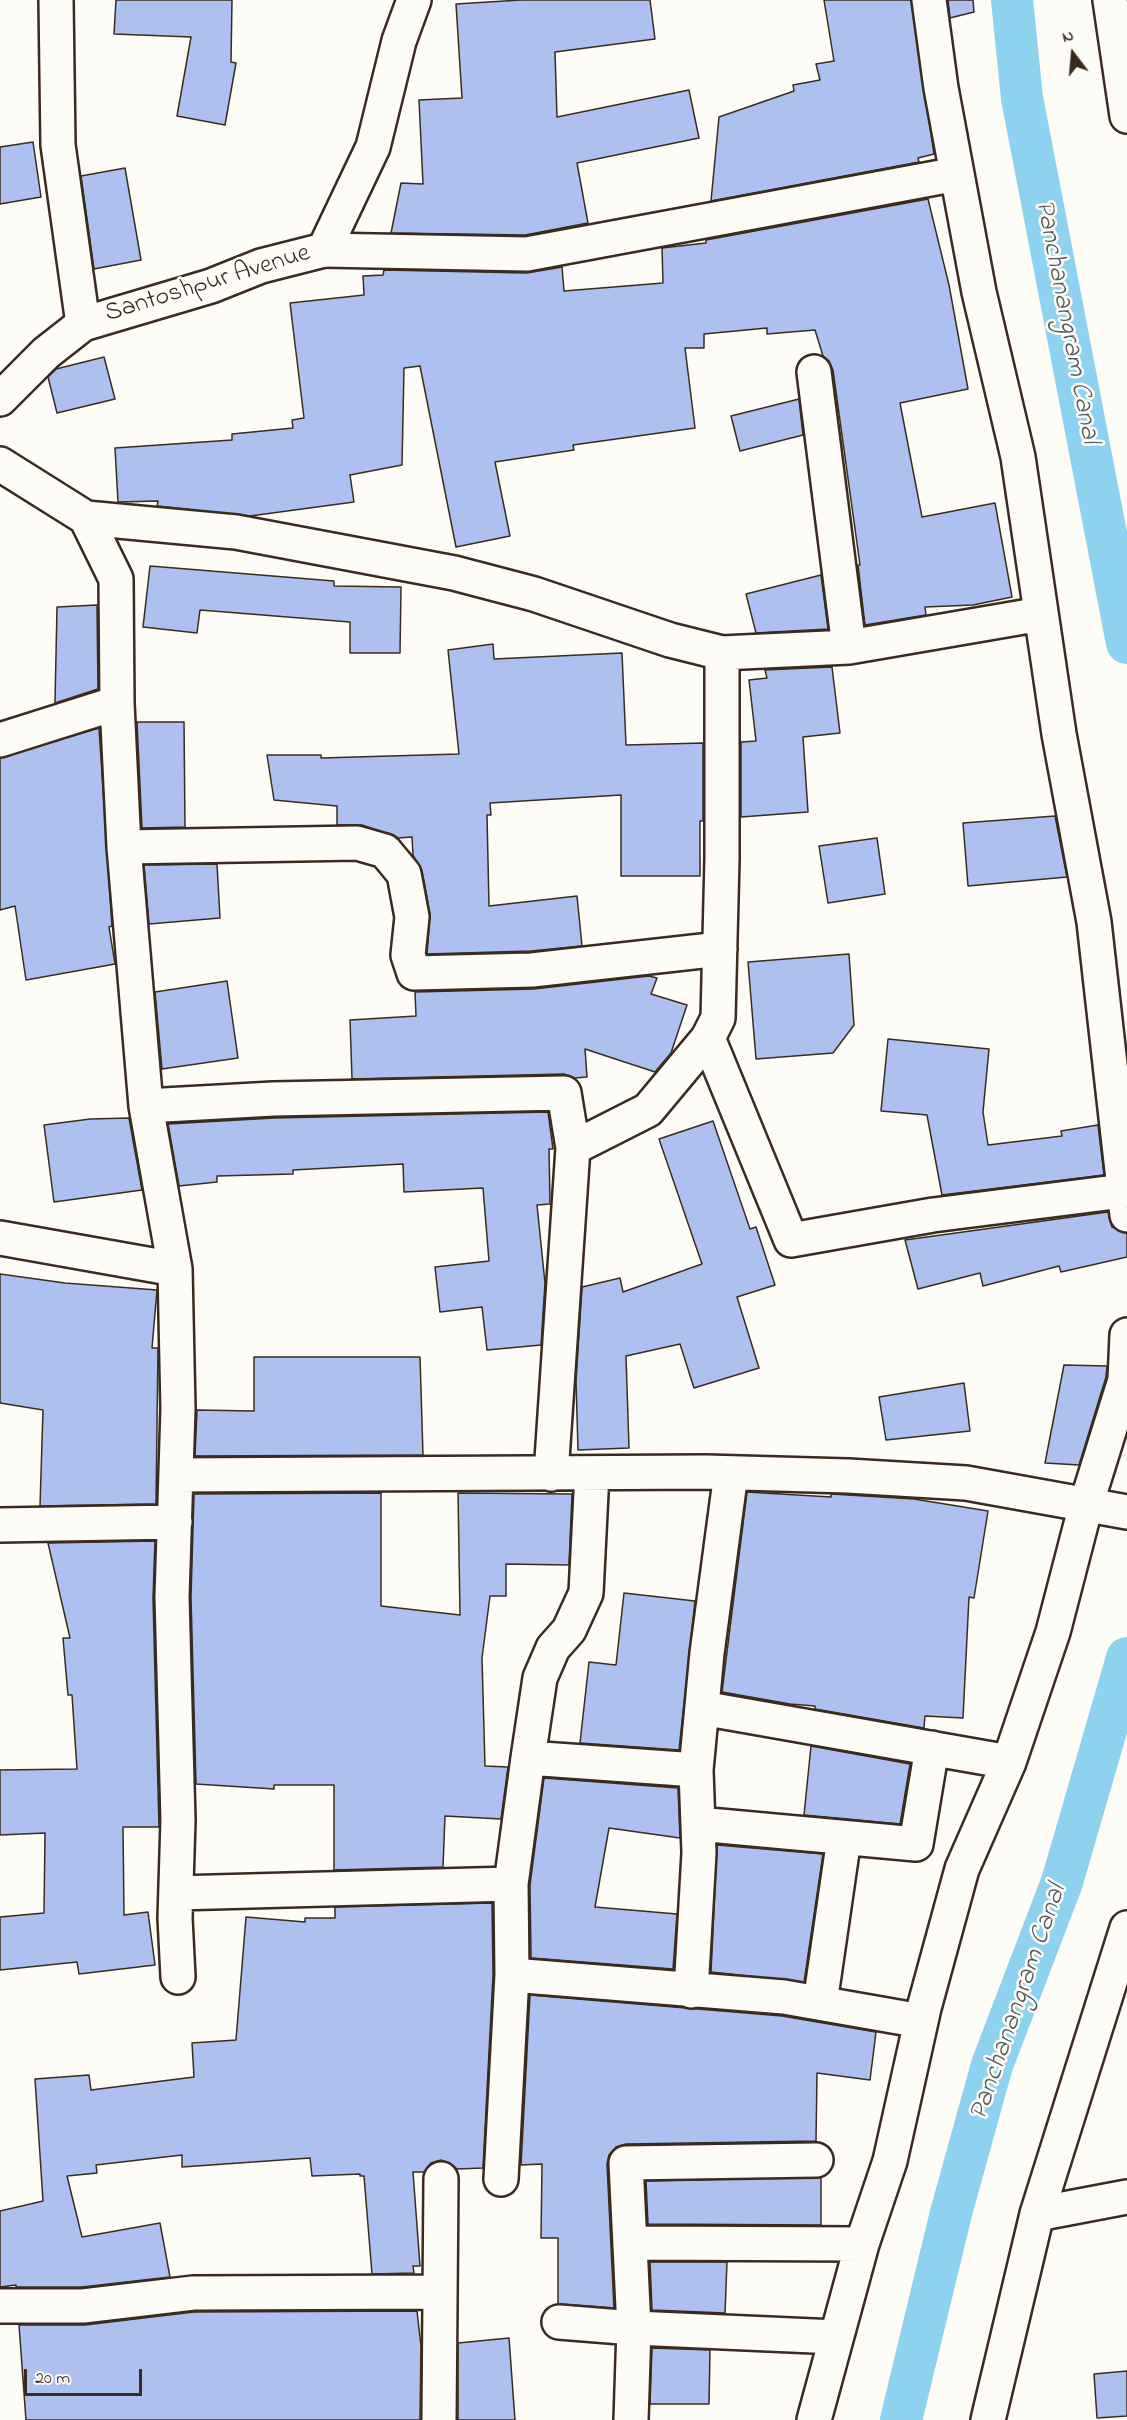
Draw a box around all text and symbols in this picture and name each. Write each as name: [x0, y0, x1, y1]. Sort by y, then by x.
north arrow: [1043, 24, 1103, 84]
text: N: [1060, 24, 1077, 50]
water label: Panchanangram Canal: [1026, 198, 1104, 446]
street label: Santoshpur Avenue: [102, 239, 314, 331]
water label: Panchanangram Canal: [964, 1881, 1076, 2125]
scale bar: [27, 2357, 146, 2395]
text: 20 m: [35, 2366, 70, 2392]

